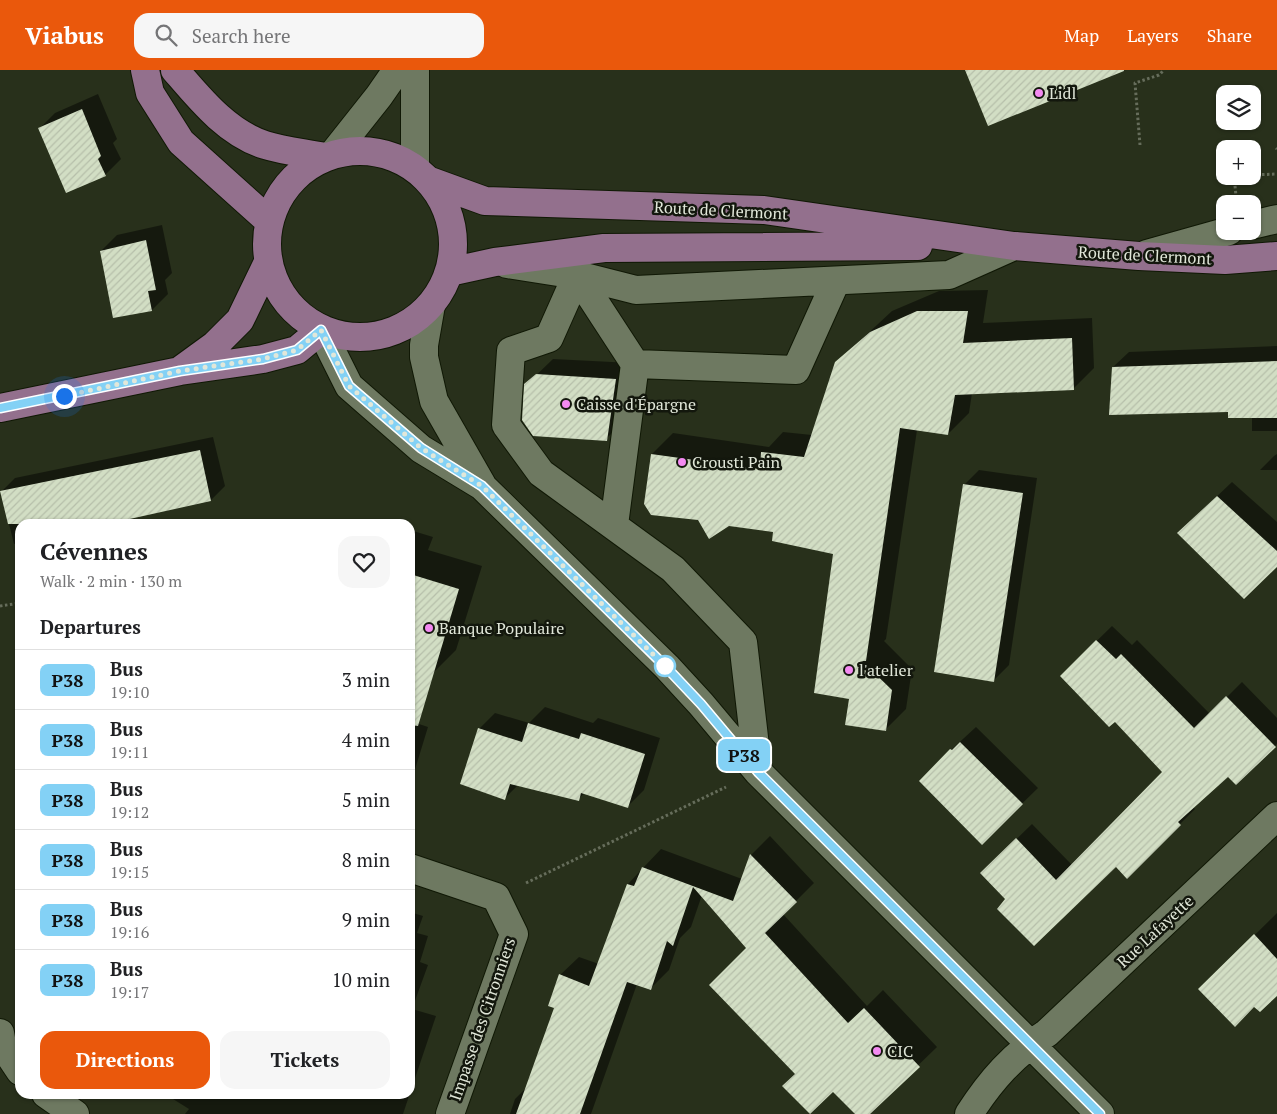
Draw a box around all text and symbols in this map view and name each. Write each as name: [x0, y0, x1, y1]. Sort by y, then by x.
search box: [134, 13, 484, 58]
text: Viabus: [25, 19, 104, 51]
icon: search: [152, 21, 180, 49]
text: Search here: [192, 23, 291, 48]
text: Map: [1064, 23, 1099, 47]
text: Layers: [1127, 23, 1179, 47]
text: Share: [1207, 23, 1252, 47]
place label: Lidl: [1049, 82, 1076, 104]
map controls: [1216, 85, 1261, 240]
button: layers: [1216, 85, 1261, 130]
marker: Lidl: [1033, 87, 1045, 99]
button: +: [1216, 140, 1261, 185]
button: −: [1216, 195, 1261, 240]
street label: Route de Clermont: [654, 196, 789, 224]
street label: Route de Clermont: [1078, 241, 1213, 269]
your location: [52, 384, 77, 409]
place label: Caisse d'Épargne: [576, 393, 696, 415]
marker: Caisse d'Épargne: [560, 398, 572, 410]
place label: Crousti Pain: [692, 451, 780, 473]
marker: Crousti Pain: [676, 456, 688, 468]
text: Cévennes: [40, 535, 148, 567]
button: heart: [338, 536, 390, 588]
text: Walk · 2 min · 130 m: [40, 570, 182, 592]
text: Departures: [40, 614, 141, 639]
place label: Banque Populaire: [439, 617, 564, 639]
marker: Banque Populaire: [423, 622, 435, 634]
unlabelled marker: [654, 655, 676, 677]
text: Bus: [110, 656, 143, 681]
place label: l'atelier: [859, 659, 914, 681]
marker: l'atelier: [843, 664, 855, 676]
text: 3 min: [342, 667, 390, 692]
text: P38: [52, 668, 83, 692]
text: 19:10: [110, 681, 149, 703]
text: Bus: [110, 716, 143, 741]
text: 4 min: [342, 727, 390, 752]
text: P38: [52, 728, 83, 752]
line badge: P38: [715, 739, 773, 771]
text: 19:11: [110, 741, 149, 763]
text: P38: [728, 743, 760, 767]
text: Bus: [110, 776, 143, 801]
text: 5 min: [342, 787, 390, 812]
text: P38: [52, 788, 83, 812]
text: 19:12: [110, 801, 149, 823]
text: Bus: [110, 836, 143, 861]
text: 8 min: [342, 847, 390, 872]
text: P38: [52, 848, 83, 872]
text: 19:15: [110, 861, 149, 883]
street label: Rue Lafayette: [1112, 890, 1198, 972]
text: Bus: [110, 896, 143, 921]
text: 9 min: [342, 907, 390, 932]
text: P38: [52, 908, 83, 932]
text: 19:16: [110, 921, 149, 943]
street label: Impasse des Citronniers: [444, 934, 520, 1103]
text: Bus: [110, 956, 143, 981]
text: 10 min: [332, 967, 390, 992]
text: P38: [52, 968, 83, 992]
text: 19:17: [110, 981, 149, 1003]
button: Directions: [40, 1031, 210, 1089]
button: Tickets: [220, 1031, 390, 1089]
place label: CIC: [887, 1040, 913, 1062]
marker: CIC: [871, 1045, 883, 1057]

